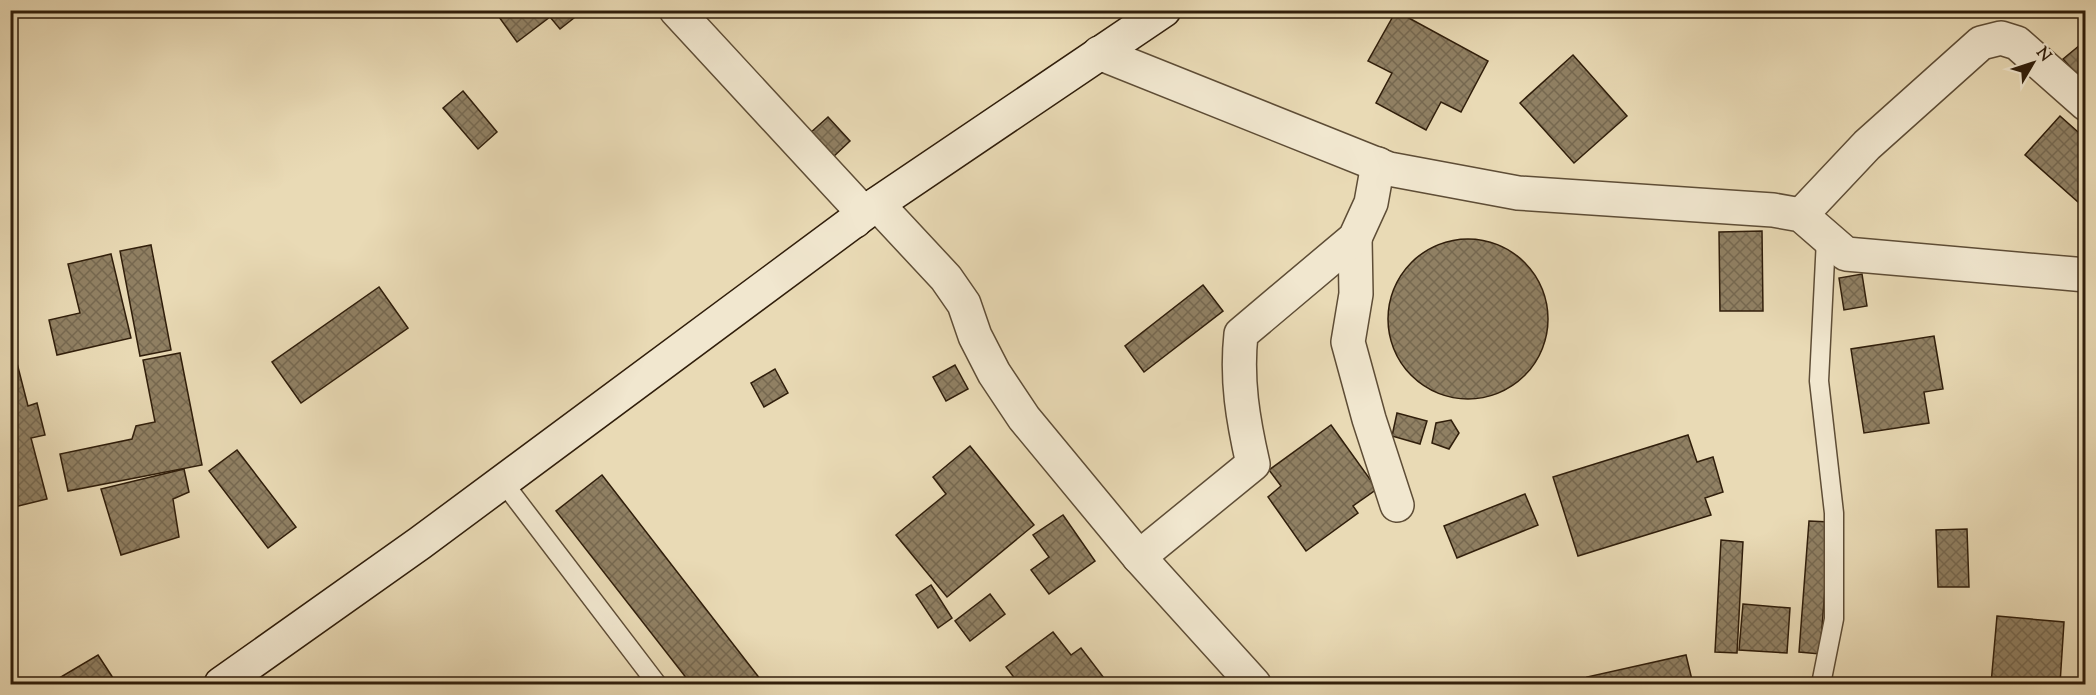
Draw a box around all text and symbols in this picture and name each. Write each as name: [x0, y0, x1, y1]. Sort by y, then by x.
north arrow: [2003, 33, 2063, 93]
text: N: [2030, 43, 2056, 68]

